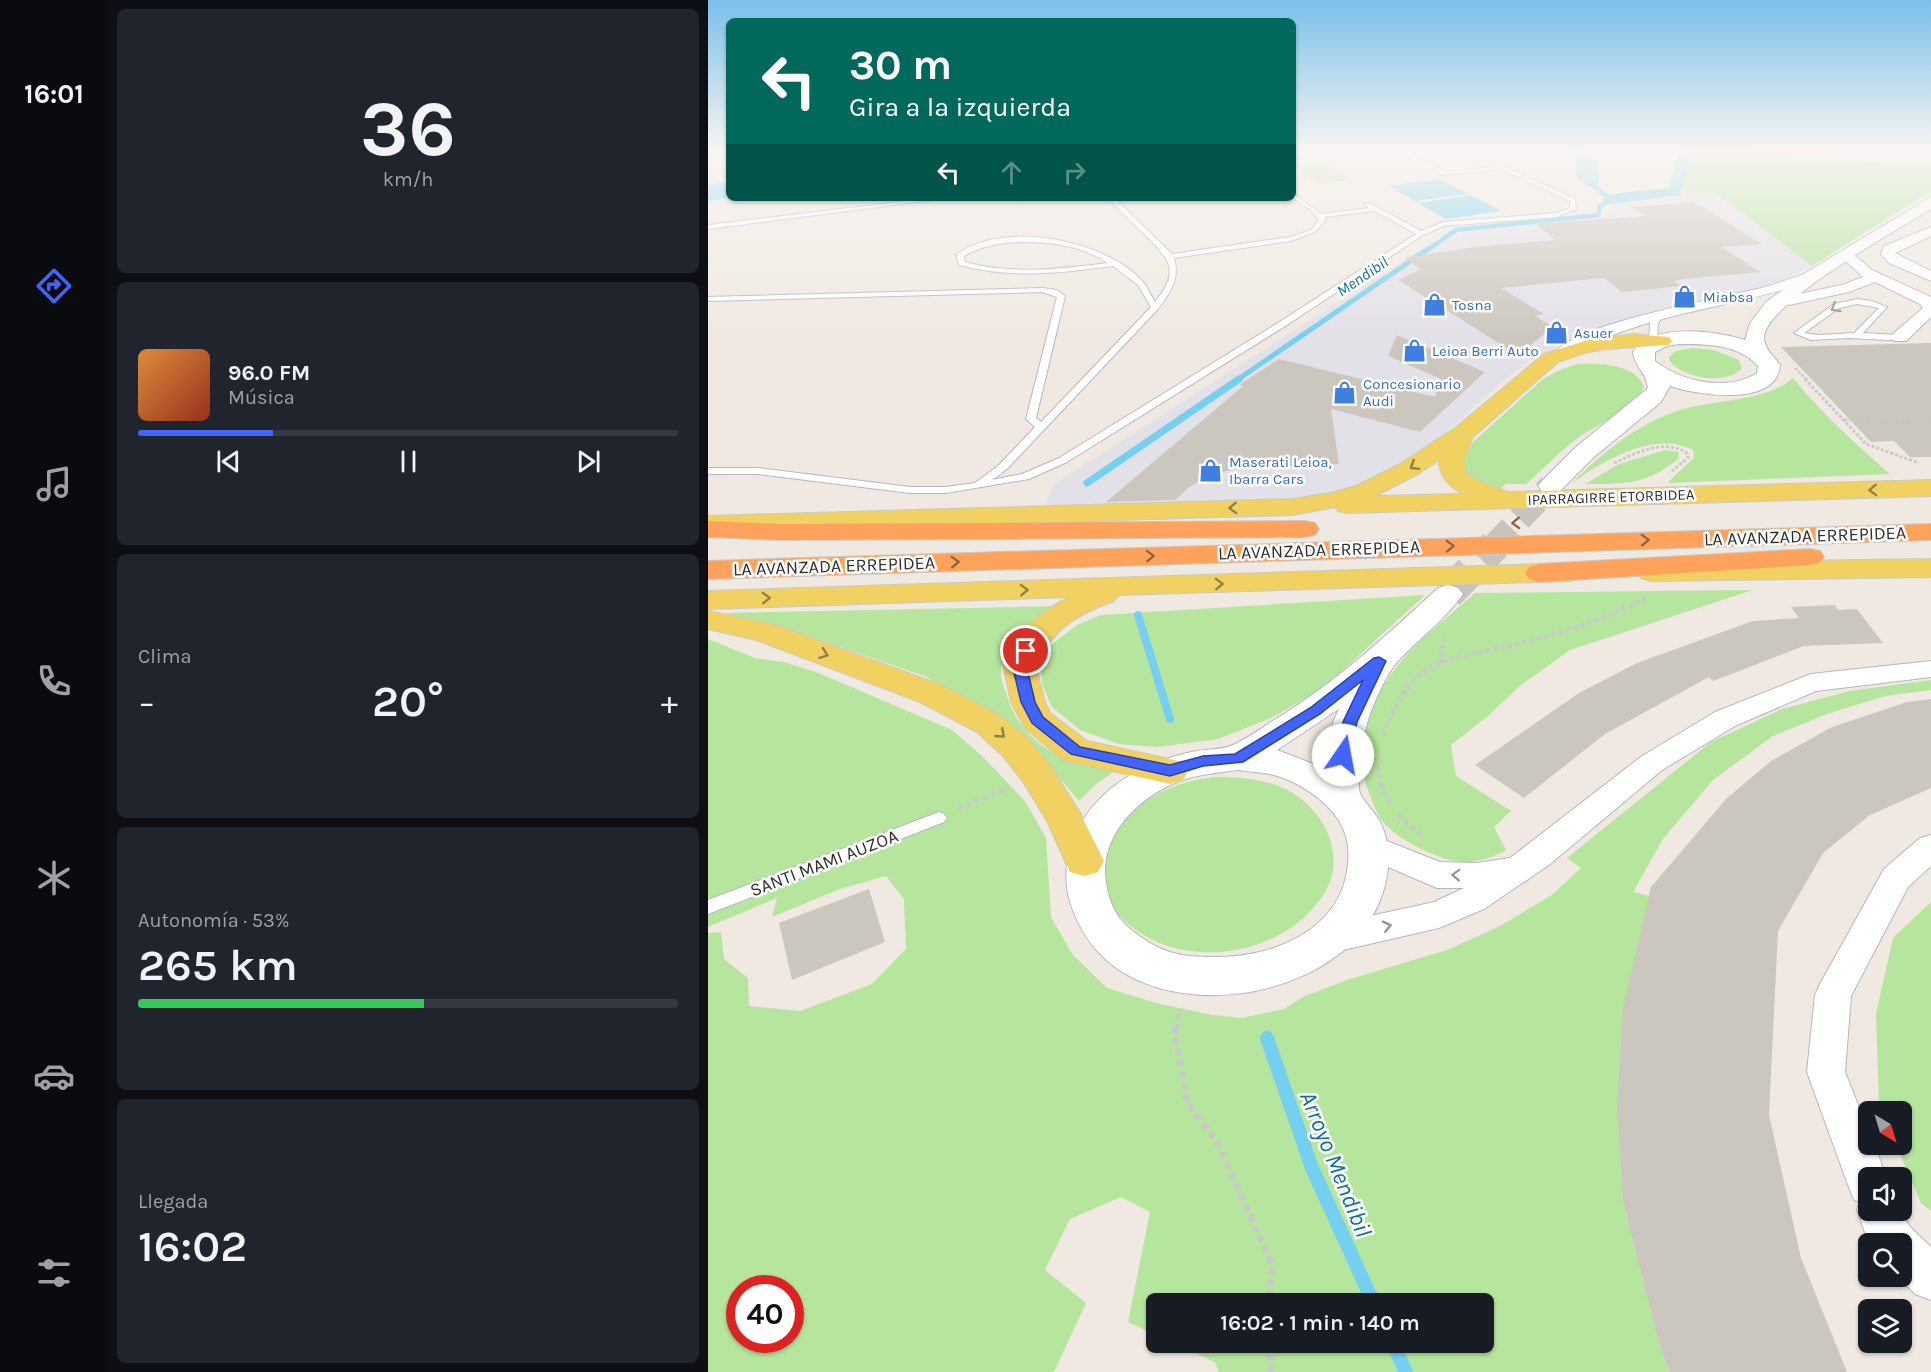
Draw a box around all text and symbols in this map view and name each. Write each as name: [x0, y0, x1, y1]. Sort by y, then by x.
text: 30 m: [849, 40, 952, 90]
icon: left: [750, 42, 828, 120]
text: 16:01: [24, 78, 84, 110]
text: 36: [360, 83, 456, 175]
text: Gira a la izquierda: [849, 91, 1071, 123]
icon: left: [932, 156, 965, 189]
icon: ahead: [995, 156, 1028, 189]
icon: right: [1058, 156, 1091, 189]
text: km/h: [383, 168, 433, 191]
water label: Mendibil: [1333, 252, 1392, 300]
icon: directions: [33, 265, 75, 307]
shop icon: Miabsa: [1672, 284, 1698, 310]
place label: Miabsa: [1703, 288, 1753, 306]
shop icon: Tosna: [1421, 292, 1447, 318]
place label: Tosna: [1452, 296, 1492, 314]
one-way arrow: [1830, 300, 1841, 311]
shop icon: Asuer: [1543, 320, 1569, 346]
place label: Asuer: [1574, 324, 1613, 342]
shop icon: Leioa Berri Auto: [1401, 338, 1427, 364]
place label: Leioa Berri Auto: [1432, 342, 1539, 360]
text: 96.0 FM: [228, 360, 310, 386]
place label: Concesionario Audi: [1363, 375, 1461, 410]
shop icon: Concesionario Audi: [1332, 380, 1358, 406]
text: Música: [228, 386, 295, 409]
icon: previous: [212, 445, 245, 478]
icon: pause: [392, 445, 425, 478]
icon: next: [572, 445, 605, 478]
place label: Maserati Leioa, Ibarra Cars: [1229, 453, 1332, 488]
shop icon: Maserati Leioa, Ibarra Cars: [1198, 458, 1224, 484]
one-way arrow: [1410, 458, 1420, 470]
icon: music: [33, 463, 75, 505]
one-way arrow: [1868, 483, 1877, 496]
street label: IPARRAGIRRE ETORBIDEA: [1527, 485, 1695, 509]
one-way arrow: [1229, 502, 1238, 515]
one-way arrow: [1511, 517, 1520, 530]
street label: LA AVANZADA ERREPIDEA: [1704, 521, 1906, 551]
one-way arrow: [1641, 534, 1650, 547]
street label: LA AVANZADA ERREPIDEA: [1218, 535, 1420, 565]
one-way arrow: [1446, 540, 1455, 553]
one-way arrow: [1146, 549, 1155, 562]
street label: LA AVANZADA ERREPIDEA: [733, 551, 935, 581]
one-way arrow: [951, 556, 960, 568]
one-way arrow: [1215, 578, 1224, 590]
one-way arrow: [1020, 584, 1029, 597]
one-way arrow: [762, 592, 771, 604]
pin: [1000, 625, 1051, 676]
icon: arrive: [1009, 634, 1042, 667]
text: Clima: [138, 645, 192, 668]
one-way arrow: [818, 647, 829, 659]
icon: phone: [33, 660, 75, 702]
text: 20°: [372, 675, 444, 727]
text: −: [138, 683, 155, 721]
text: +: [661, 683, 678, 721]
position arrow: [1311, 723, 1375, 787]
one-way arrow: [994, 727, 1005, 738]
street label: SANTI MAMI AUZOA: [747, 825, 901, 901]
icon: climate: [33, 857, 75, 899]
one-way arrow: [1452, 869, 1461, 882]
text: Autonomía · 53%: [138, 909, 289, 932]
one-way arrow: [1382, 920, 1392, 933]
text: 265 km: [138, 939, 298, 991]
icon: car: [33, 1055, 75, 1097]
water label: Arroyo Mendibil: [1294, 1087, 1378, 1241]
north arrow: [1858, 1101, 1912, 1155]
map controls: [1858, 1101, 1912, 1353]
button: sound: [1858, 1167, 1912, 1221]
text: Llegada: [138, 1190, 208, 1213]
text: 16:02: [138, 1220, 247, 1272]
button: search: [1858, 1233, 1912, 1287]
icon: filters: [33, 1252, 75, 1294]
speed limit sign: 40: [726, 1275, 804, 1353]
button: layers: [1858, 1299, 1912, 1353]
text: 16:02 · 1 min · 140 m: [1220, 1310, 1420, 1336]

